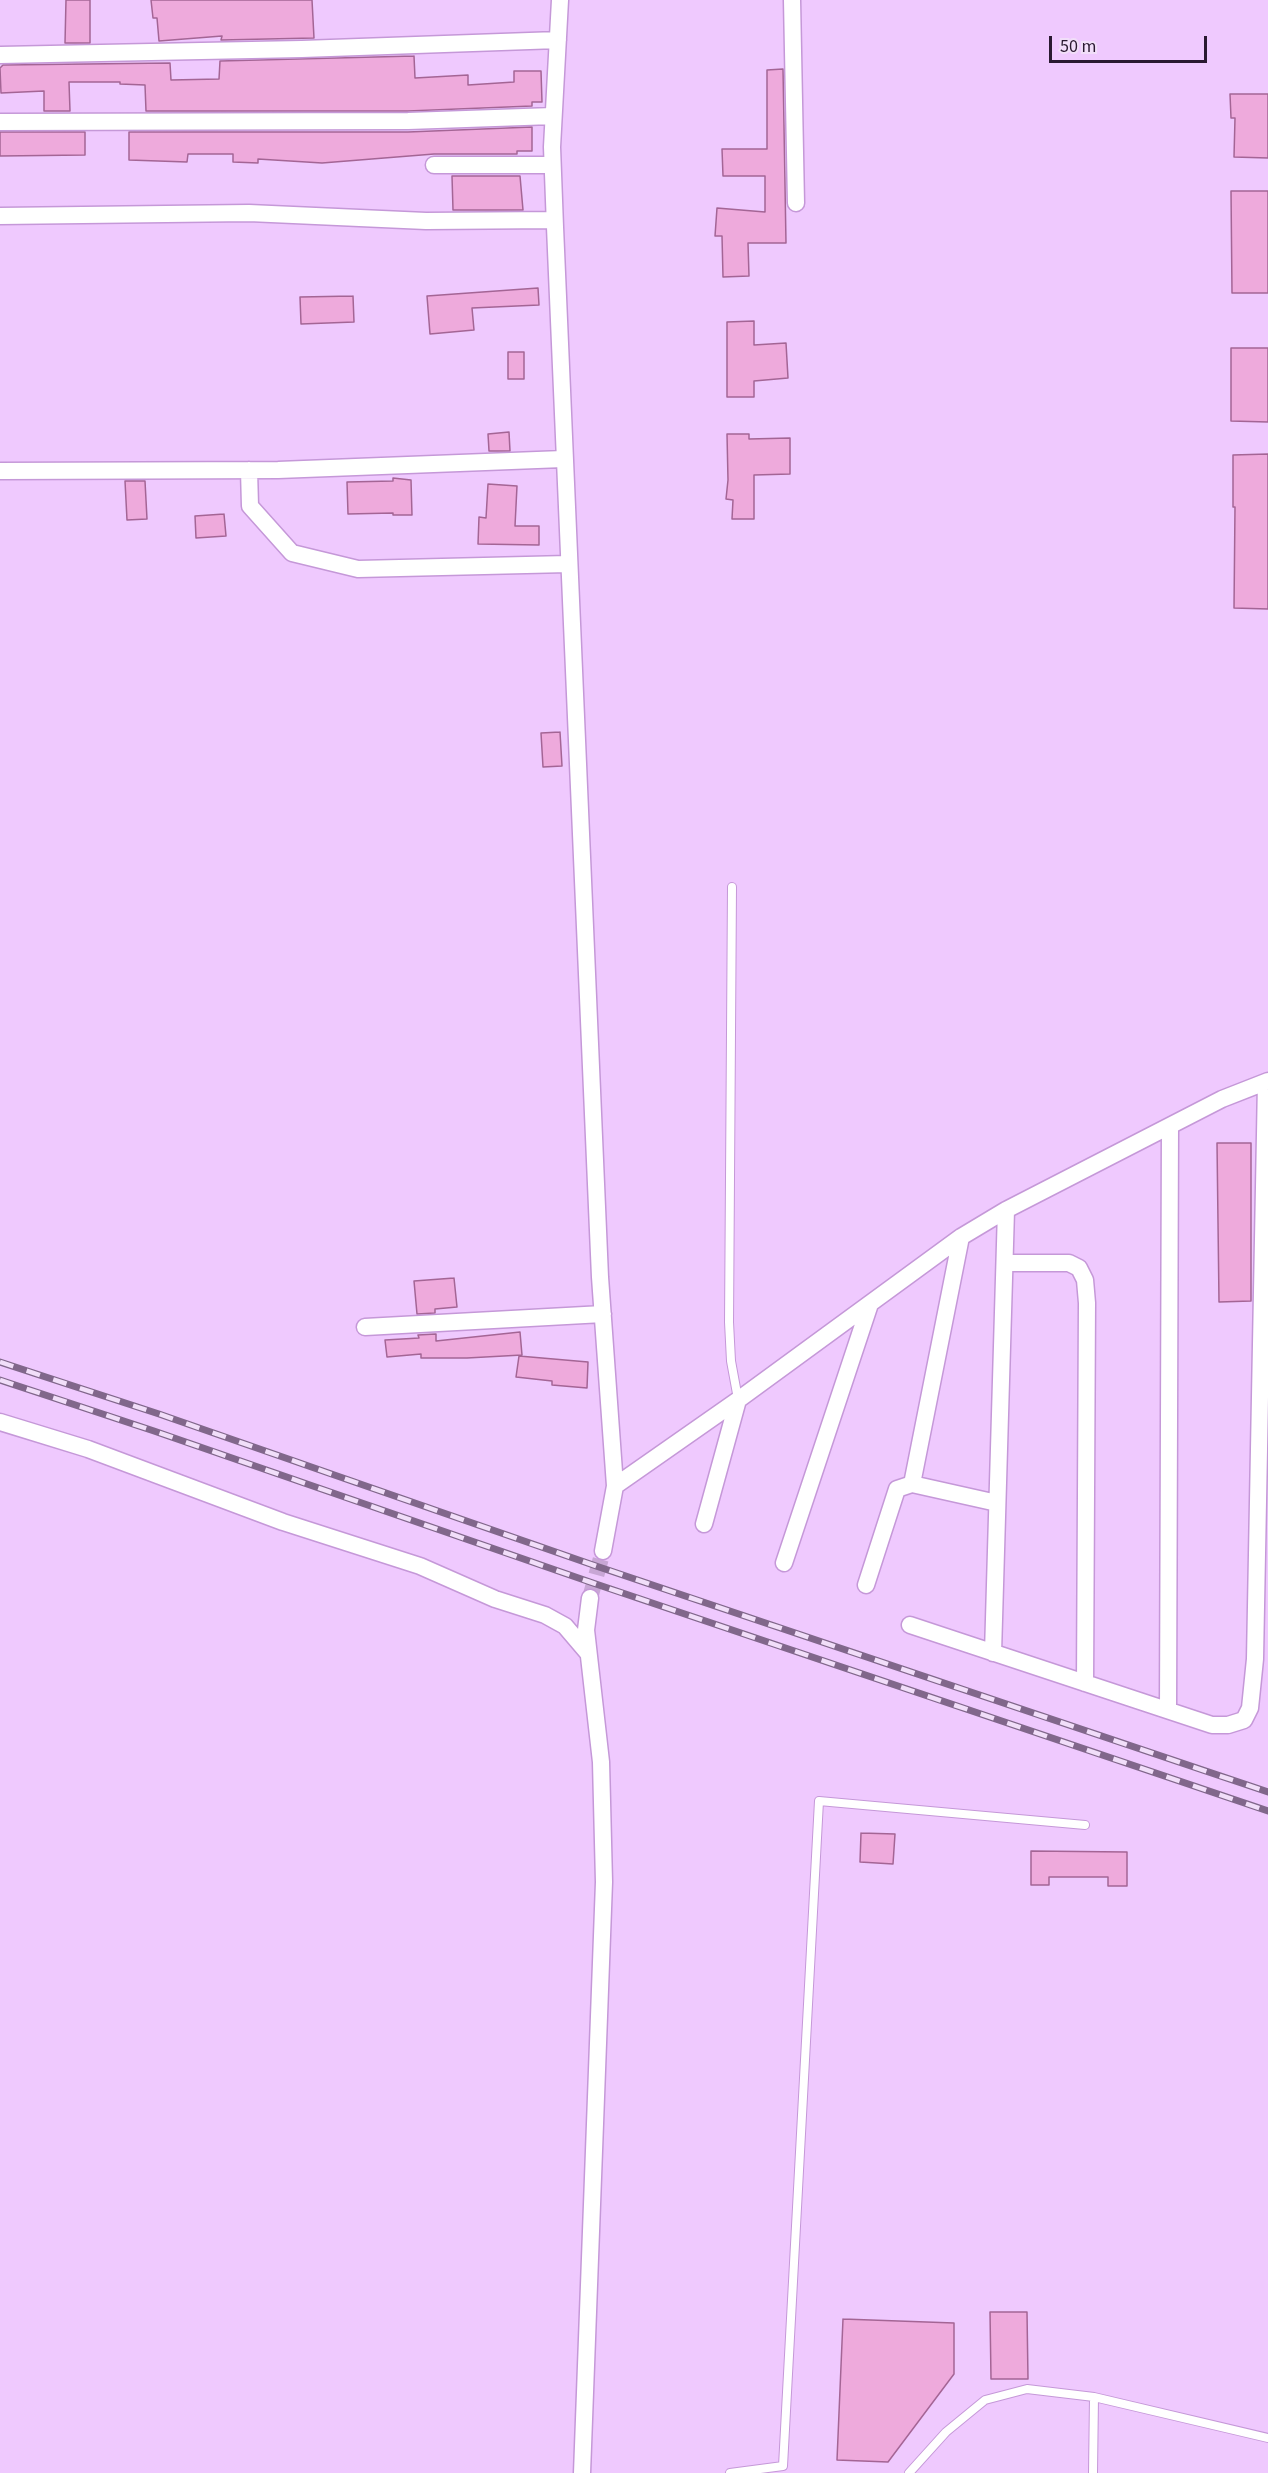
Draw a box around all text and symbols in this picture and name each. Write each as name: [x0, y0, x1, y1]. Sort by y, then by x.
scale bar: [1052, 24, 1210, 62]
text: 50 m: [1060, 34, 1096, 59]

